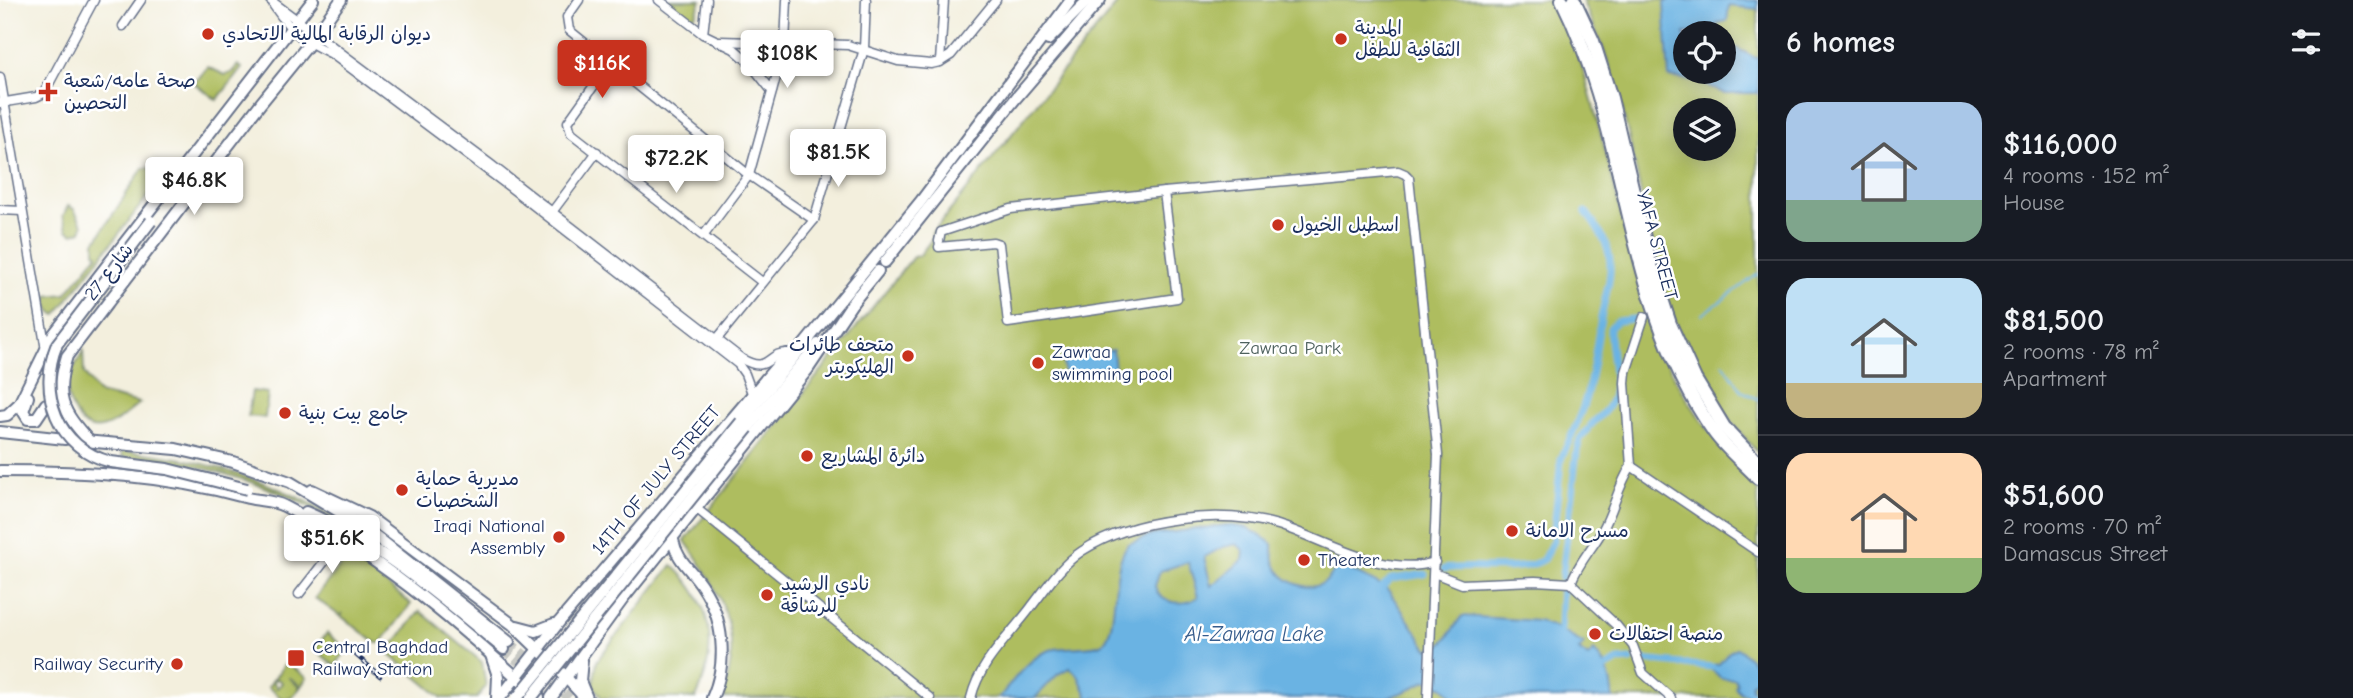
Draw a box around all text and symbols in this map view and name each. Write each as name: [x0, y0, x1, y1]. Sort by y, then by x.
place label: المدينة الثقافية للطفل: [1355, 17, 1460, 61]
map controls: [1673, 21, 1736, 161]
button: locate: [1673, 21, 1736, 84]
place label: ديوان الرقابة المالية الاتحادي: [222, 23, 431, 48]
icon: filters: [2287, 23, 2325, 61]
text: 6 homes: [1786, 25, 1895, 60]
marker: ديوان الرقابة المالية الاتحادي: [200, 26, 216, 42]
pin: $108K: [738, 31, 836, 90]
marker: المدينة الثقافية للطفل: [1333, 31, 1349, 47]
text: $108K: [757, 39, 817, 66]
pin: $116K: [553, 41, 651, 100]
text: $116K: [574, 49, 630, 76]
place label: صحة عامه/شعبة التحصين: [64, 70, 196, 114]
marker: صحة عامه/شعبة التحصين: [38, 82, 58, 102]
button: layers: [1673, 98, 1736, 161]
text: $116,000: [2003, 127, 2118, 162]
pin: $81.5K: [781, 130, 895, 189]
icon: home: [1842, 130, 1926, 214]
pin: $72.2K: [619, 136, 733, 195]
text: $81.5K: [806, 138, 870, 165]
text: $72.2K: [644, 144, 708, 171]
pin: $46.8K: [137, 158, 251, 217]
text: 4 rooms · 152 m²: [2003, 162, 2169, 189]
text: $46.8K: [161, 166, 227, 193]
street label: YAFA STREET: [1632, 187, 1682, 303]
text: House: [2003, 189, 2065, 216]
place label: اسطبل الخيول: [1292, 214, 1399, 236]
marker: اسطبل الخيول: [1270, 217, 1286, 233]
street label: شارع 27: [80, 239, 140, 306]
text: $81,500: [2003, 303, 2104, 338]
icon: home: [1842, 306, 1926, 390]
place label: متحف طائرات الهليكوبتر: [789, 334, 894, 379]
park label: Zawraa Park: [1239, 337, 1342, 359]
text: 2 rooms · 78 m²: [2003, 338, 2159, 365]
place label: Zawraa swimming pool: [1052, 341, 1173, 385]
marker: متحف طائرات الهليكوبتر: [900, 348, 916, 364]
marker: Zawraa swimming pool: [1030, 355, 1046, 371]
text: Apartment: [2003, 365, 2106, 392]
street label: 14TH OF JULY STREET: [587, 401, 725, 559]
place label: جامع بيت بنية: [299, 402, 408, 426]
marker: جامع بيت بنية: [277, 405, 293, 421]
place label: دائرة المشاريع: [821, 445, 925, 469]
marker: دائرة المشاريع: [799, 448, 815, 464]
place label: مديرية حماية الشخصيات: [416, 468, 519, 512]
text: $51,600: [2003, 478, 2105, 513]
icon: home: [1842, 481, 1926, 565]
marker: مديرية حماية الشخصيات: [394, 482, 410, 498]
text: 2 rooms · 70 m²: [2003, 513, 2161, 540]
place label: Iraqi National Assembly: [433, 515, 546, 559]
pin: $51.6K: [275, 516, 389, 575]
place label: مسرح الامانة: [1526, 520, 1629, 543]
marker: مسرح الامانة: [1504, 523, 1520, 539]
text: $51.6K: [300, 524, 364, 551]
marker: Iraqi National Assembly: [551, 529, 567, 545]
text: Damascus Street: [2003, 540, 2167, 567]
place label: Theater: [1318, 549, 1380, 571]
marker: Theater: [1296, 552, 1312, 568]
place label: نادي الرشيد للرشاقة: [781, 573, 869, 617]
marker: نادي الرشيد للرشاقة: [759, 587, 775, 603]
water label: Al-Zawraa Lake: [1183, 622, 1324, 646]
place label: منصة احتفالات: [1609, 623, 1723, 645]
marker: منصة احتفالات: [1587, 626, 1603, 642]
place label: Central Baghdad Railway Station: [312, 636, 448, 680]
marker: Central Baghdad Railway Station: [286, 648, 306, 668]
place label: Railway Security: [33, 653, 163, 675]
marker: Railway Security: [169, 656, 185, 672]

